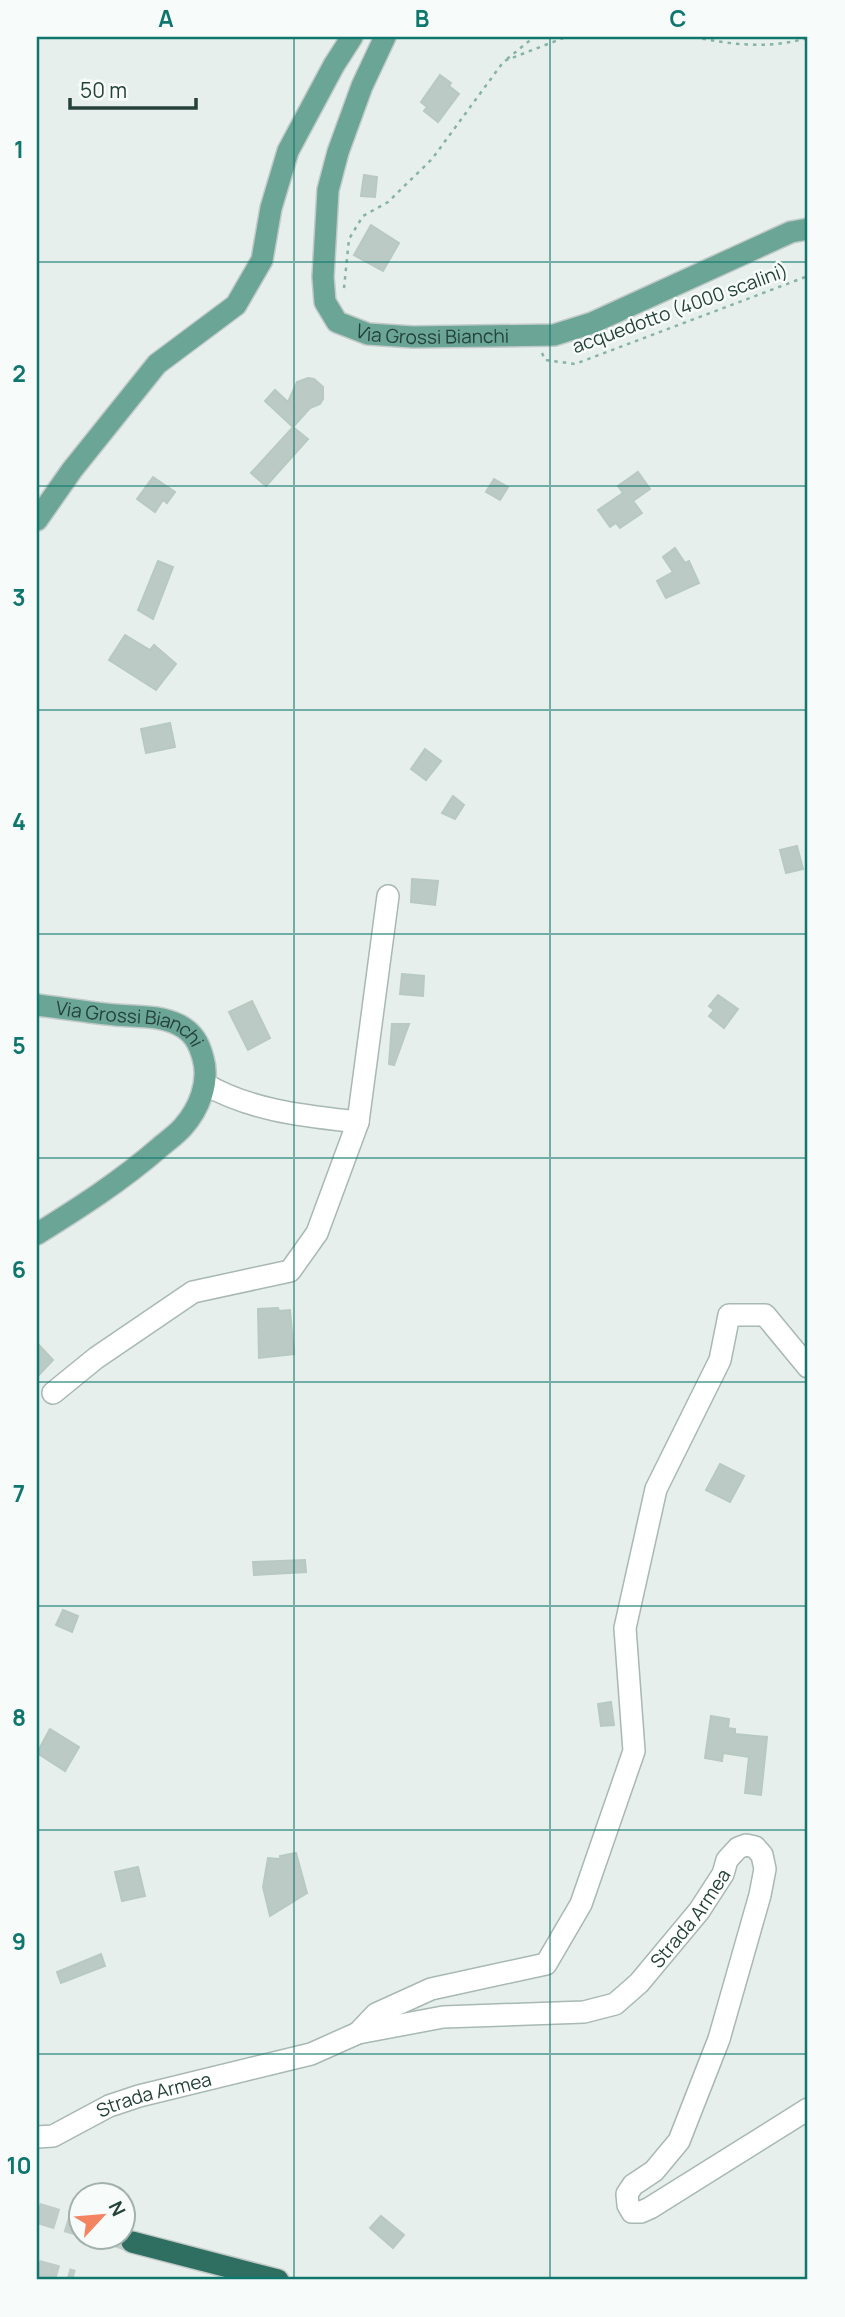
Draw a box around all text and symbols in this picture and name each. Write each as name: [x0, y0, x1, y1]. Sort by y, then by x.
text: A: [158, 2, 174, 34]
text: B: [415, 2, 429, 34]
text: C: [670, 2, 687, 34]
scale bar: [70, 66, 196, 110]
text: 50 m: [80, 76, 127, 104]
text: 1: [14, 133, 24, 165]
street label: acquedotto (4000 scalini): [568, 257, 792, 359]
street label: Via Grossi Bianchi: [352, 317, 509, 350]
text: 2: [12, 357, 26, 389]
text: 3: [12, 581, 26, 613]
text: 4: [12, 805, 26, 837]
street label: Via Grossi Bianchi: [54, 995, 210, 1051]
text: 5: [12, 1029, 26, 1061]
text: 6: [12, 1253, 26, 1285]
text: 7: [13, 1477, 25, 1509]
text: 8: [12, 1701, 26, 1733]
street label: Strada Armea: [644, 1863, 736, 1973]
text: 9: [12, 1925, 26, 1957]
street label: Strada Armea: [92, 2066, 214, 2124]
text: 10: [6, 2149, 32, 2181]
north arrow: [66, 2180, 136, 2250]
text: N: [103, 2197, 132, 2220]

